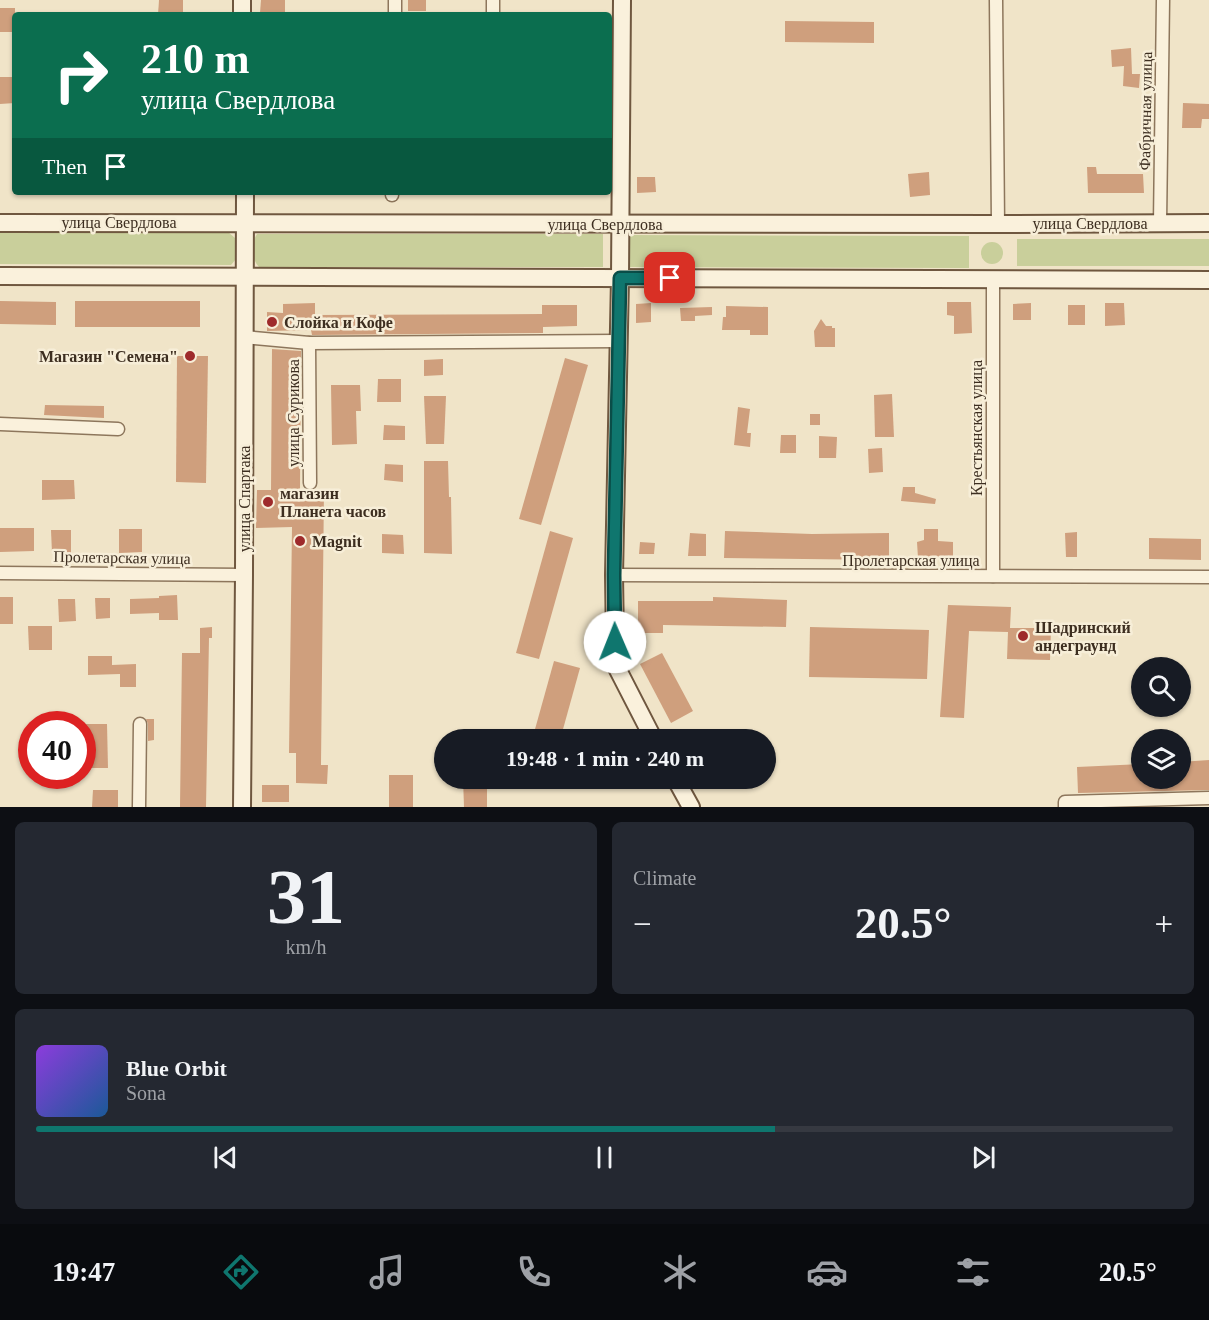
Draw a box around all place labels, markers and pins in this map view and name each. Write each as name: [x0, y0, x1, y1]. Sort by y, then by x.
pin: [644, 252, 695, 303]
place label: Слойка и Кофе: [284, 314, 393, 332]
marker: Слойка и Кофе: [265, 315, 279, 329]
place label: Магазин "Семена": [39, 348, 178, 365]
marker: Магазин "Семена": [183, 349, 197, 363]
place label: магазин Планета часов: [280, 485, 387, 520]
marker: магазин Планета часов: [261, 495, 275, 509]
place label: Magnit: [312, 533, 362, 551]
marker: Magnit: [293, 534, 307, 548]
place label: Шадринский андеграунд: [1035, 619, 1131, 655]
marker: Шадринский андеграунд: [1016, 629, 1030, 643]

